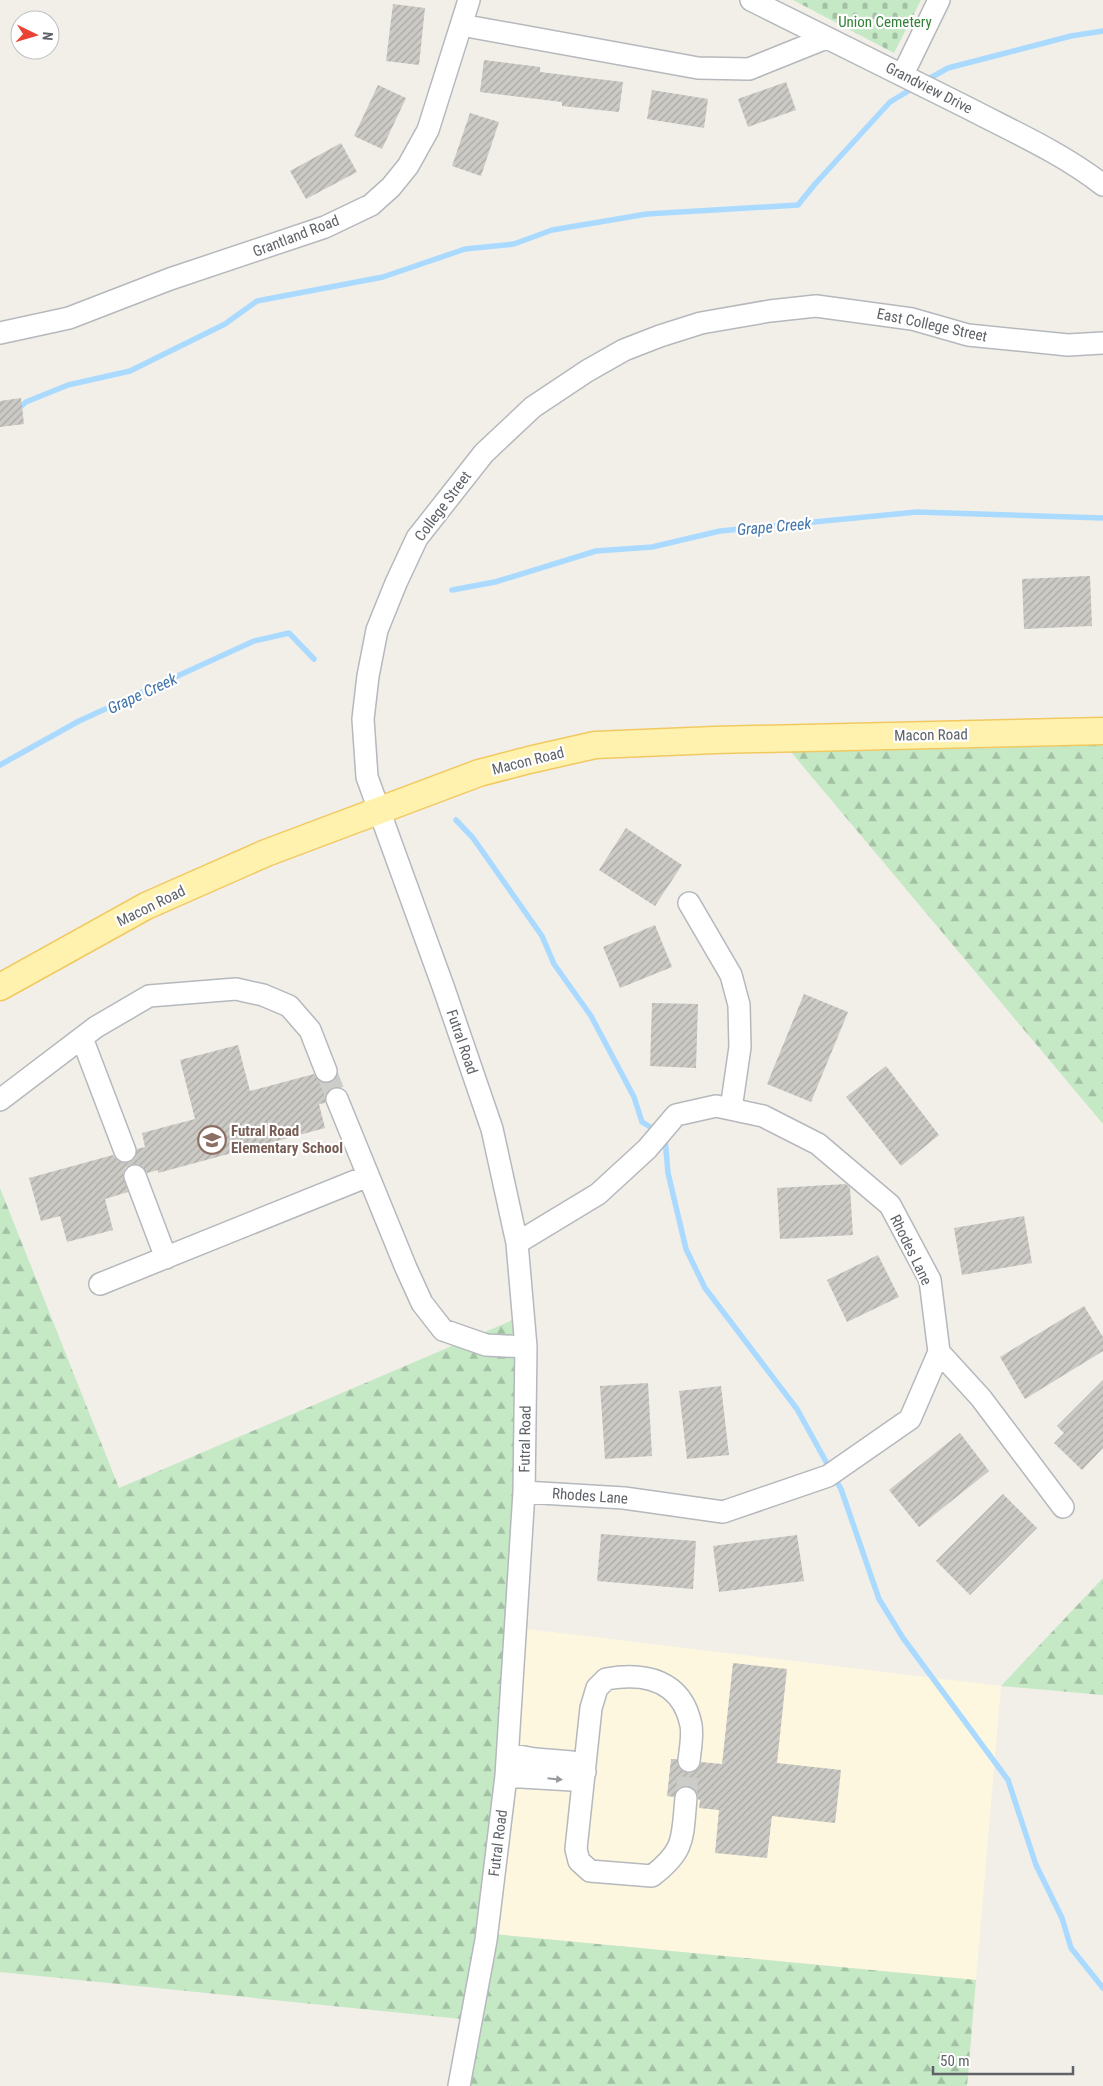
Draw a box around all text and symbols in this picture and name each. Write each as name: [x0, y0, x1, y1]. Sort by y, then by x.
north arrow: [10, 10, 60, 60]
park label: Union Cemetery: [838, 13, 932, 31]
text: N: [40, 31, 56, 41]
street label: Grandview Drive: [883, 58, 975, 118]
street label: Grantland Road: [250, 211, 342, 261]
street label: East College Street: [875, 305, 989, 345]
street label: College Street: [411, 467, 475, 545]
water label: Grape Creek: [736, 514, 813, 539]
water label: Grape Creek: [104, 669, 181, 718]
street label: Macon Road: [894, 725, 968, 745]
street label: Macon Road: [490, 743, 566, 779]
street label: Macon Road: [114, 882, 188, 930]
street label: Futral Road: [443, 1007, 481, 1077]
place label: Futral Road Elementary School: [231, 1122, 343, 1157]
school or university icon: Futral Road Elementary School: [197, 1125, 227, 1155]
street label: Rhodes Lane: [886, 1212, 936, 1288]
street label: Futral Road: [515, 1405, 535, 1473]
street label: Rhodes Lane: [551, 1484, 629, 1508]
one-way arrow: [547, 1775, 563, 1783]
street label: Futral Road: [485, 1809, 511, 1877]
scale bar: [933, 2044, 1073, 2076]
text: 50 m: [940, 2052, 970, 2070]

